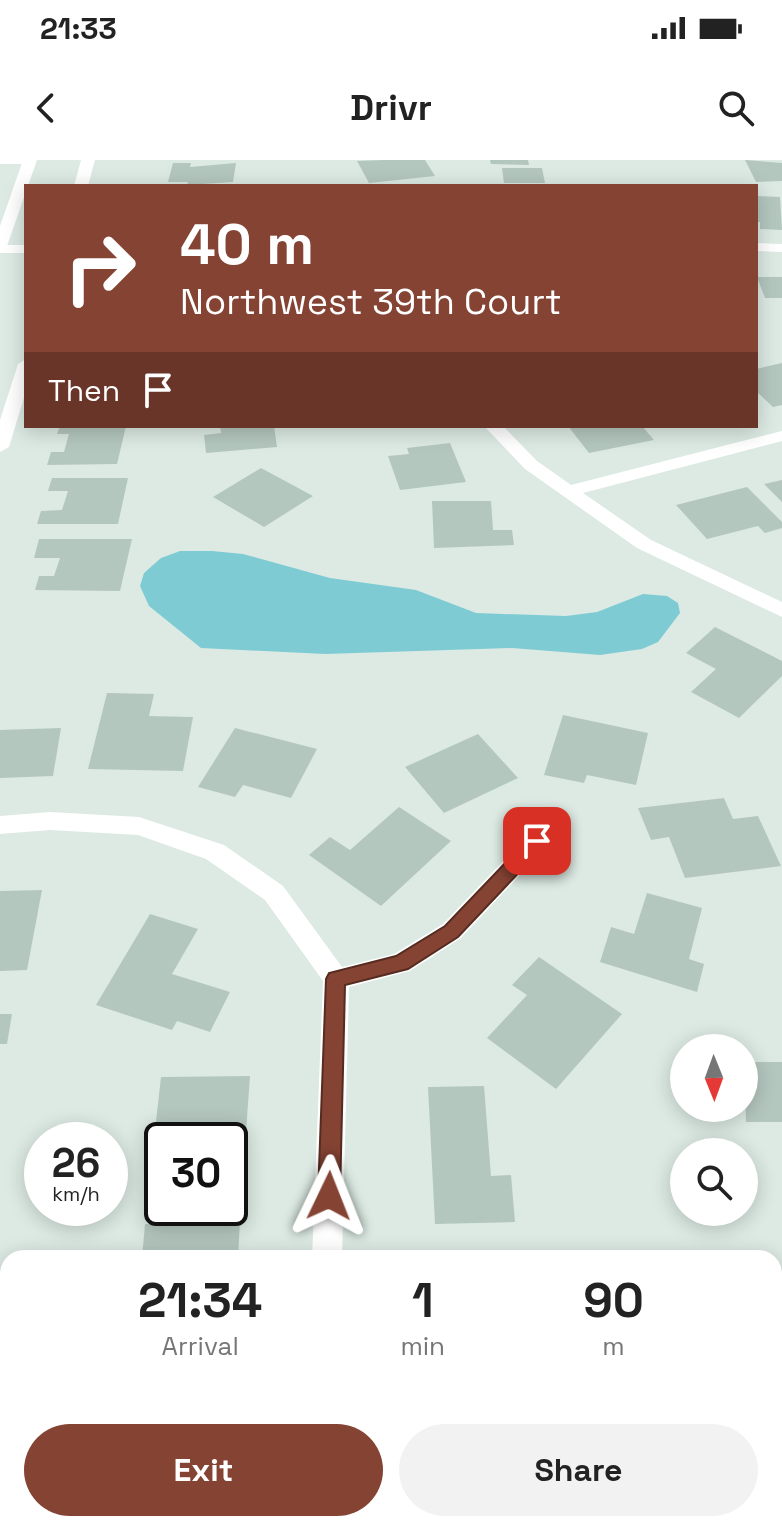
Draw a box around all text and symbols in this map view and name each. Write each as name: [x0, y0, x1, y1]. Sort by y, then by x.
text: 21:33: [40, 9, 117, 48]
text: Drivr: [350, 85, 432, 131]
icon: back: [24, 86, 68, 130]
icon: search: [714, 86, 758, 130]
text: 40 m: [180, 209, 314, 280]
icon: right: [48, 216, 152, 320]
text: Northwest 39th Court: [180, 279, 562, 325]
icon: arrive: [136, 368, 180, 412]
text: Then: [48, 371, 120, 410]
pin: [503, 807, 571, 875]
icon: arrive: [515, 819, 559, 863]
north arrow: [670, 1034, 758, 1122]
map controls: [670, 1034, 758, 1226]
speed limit sign: 30: [144, 1122, 248, 1226]
text: 26: [52, 1138, 100, 1189]
button: search: [670, 1138, 758, 1226]
position arrow: [287, 1154, 371, 1238]
text: km/h: [52, 1181, 100, 1207]
text: 21:34: [138, 1270, 262, 1331]
text: 1: [412, 1270, 434, 1331]
text: 90: [583, 1270, 644, 1331]
text: Arrival: [162, 1329, 239, 1363]
text: min: [400, 1329, 445, 1363]
text: m: [602, 1329, 625, 1363]
button: Exit: [24, 1424, 383, 1516]
button: Share: [399, 1424, 758, 1516]

